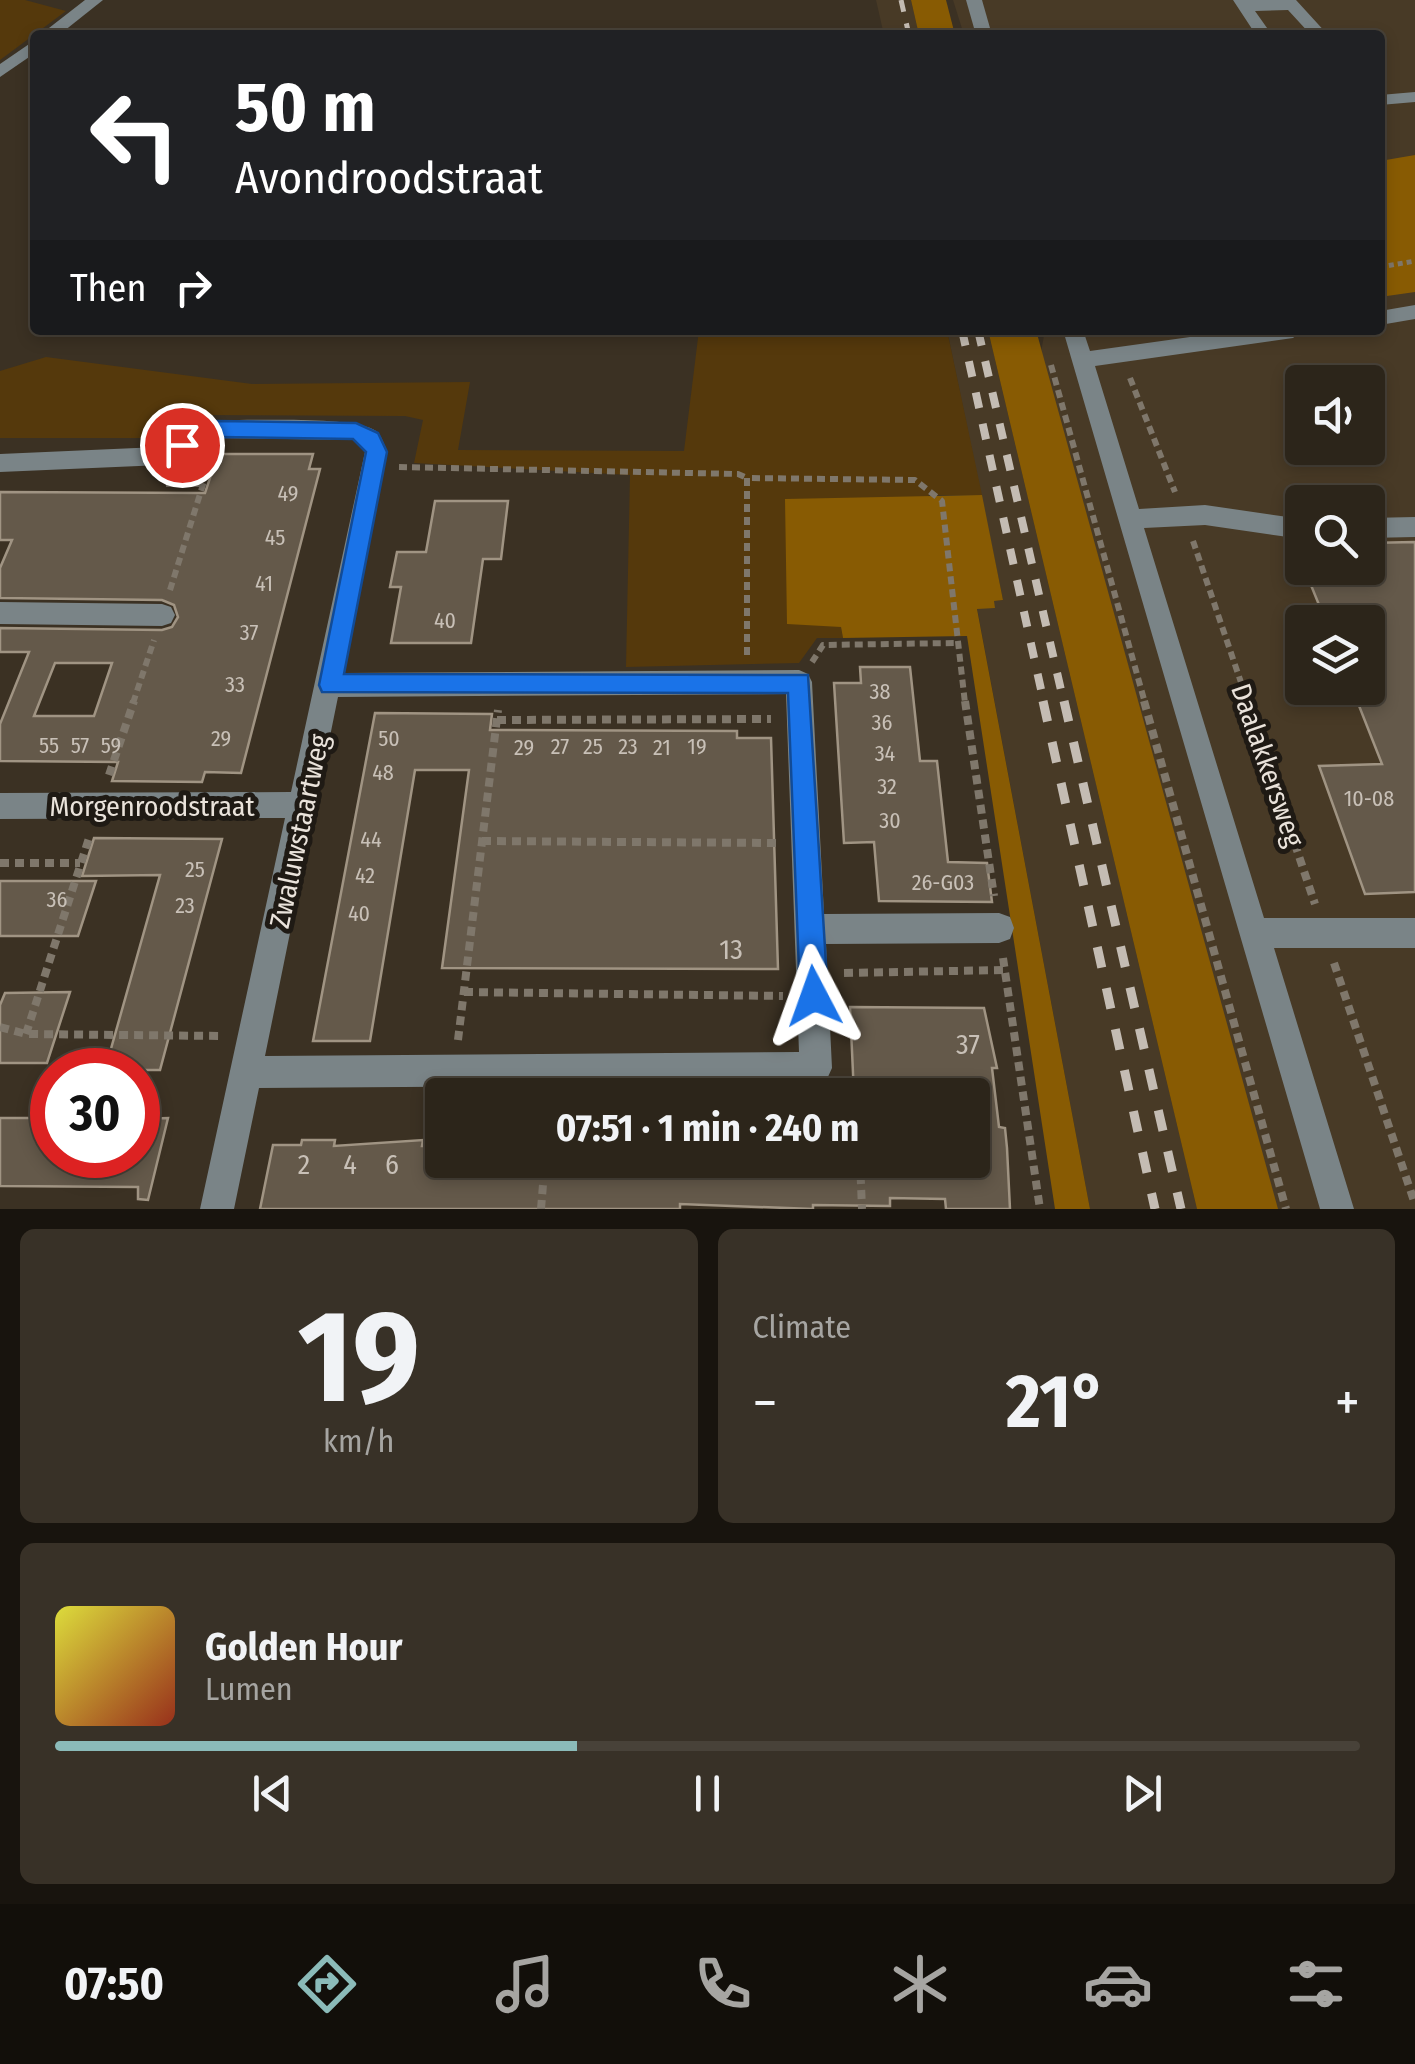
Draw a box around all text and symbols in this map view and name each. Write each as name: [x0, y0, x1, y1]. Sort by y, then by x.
text: 50 m: [235, 66, 376, 150]
icon: left: [70, 70, 200, 200]
text: Avondroodstraat: [235, 151, 543, 205]
icon: right: [166, 260, 221, 315]
text: Then: [70, 265, 146, 311]
map controls: [1285, 365, 1385, 705]
button: sound: [1285, 365, 1385, 465]
pin: [140, 403, 225, 488]
icon: arrive: [155, 418, 210, 473]
house number: 49: [278, 480, 298, 507]
button: search: [1285, 485, 1385, 585]
house number: 45: [265, 524, 285, 551]
house number: 41: [255, 570, 273, 597]
button: layers: [1285, 605, 1385, 705]
house number: 40: [434, 607, 456, 634]
house number: 37: [240, 619, 258, 646]
house number: 33: [225, 671, 245, 698]
house number: 38: [870, 678, 890, 705]
street label: Daalakkersweg: [1224, 679, 1311, 852]
house number: 36: [872, 709, 893, 736]
house number: 29: [211, 725, 231, 752]
house number: 50: [378, 725, 400, 752]
street label: Zwaluwstaartweg: [263, 730, 336, 931]
house number: 55: [39, 732, 59, 759]
house number: 57: [71, 732, 89, 759]
house number: 59: [101, 732, 121, 759]
house number: 27: [551, 733, 569, 760]
house number: 25: [583, 733, 603, 760]
house number: 23: [618, 733, 638, 760]
house number: 19: [687, 733, 707, 760]
house number: 29: [514, 734, 534, 761]
house number: 21: [653, 734, 671, 761]
house number: 34: [875, 740, 896, 767]
house number: 48: [372, 759, 394, 786]
house number: 32: [877, 773, 897, 800]
house number: 10-08: [1344, 785, 1394, 812]
street label: Morgenroodstraat: [49, 790, 255, 823]
house number: 30: [879, 807, 901, 834]
house number: 44: [360, 826, 382, 853]
house number: 25: [185, 856, 205, 883]
house number: 42: [355, 862, 375, 889]
house number: 26-G03: [912, 869, 974, 896]
house number: 36: [47, 886, 68, 913]
house number: 23: [175, 892, 195, 919]
house number: 40: [348, 900, 370, 927]
house number: 13: [719, 933, 743, 966]
position arrow: [762, 944, 866, 1048]
house number: 37: [956, 1028, 980, 1061]
speed limit sign: 30: [30, 1048, 160, 1178]
text: 07:51 · 1 min · 240 m: [556, 1105, 859, 1151]
house number: 2: [298, 1148, 310, 1181]
house number: 4: [343, 1148, 357, 1181]
house number: 6: [385, 1148, 399, 1181]
text: 19: [298, 1279, 420, 1435]
text: Climate: [753, 1308, 851, 1346]
text: 21°: [1006, 1357, 1106, 1447]
text: −: [753, 1370, 777, 1436]
text: +: [1335, 1370, 1360, 1436]
text: km/h: [323, 1422, 394, 1460]
text: Golden Hour: [205, 1624, 403, 1670]
text: Lumen: [205, 1670, 293, 1708]
icon: previous: [245, 1766, 300, 1821]
icon: pause: [680, 1766, 735, 1821]
icon: next: [1115, 1766, 1170, 1821]
icon: directions: [292, 1949, 362, 2019]
icon: music: [490, 1949, 560, 2019]
icon: phone: [688, 1949, 758, 2019]
icon: climate: [885, 1949, 955, 2019]
icon: car: [1083, 1949, 1153, 2019]
icon: filters: [1281, 1949, 1351, 2019]
text: 07:50: [64, 1957, 164, 2011]

